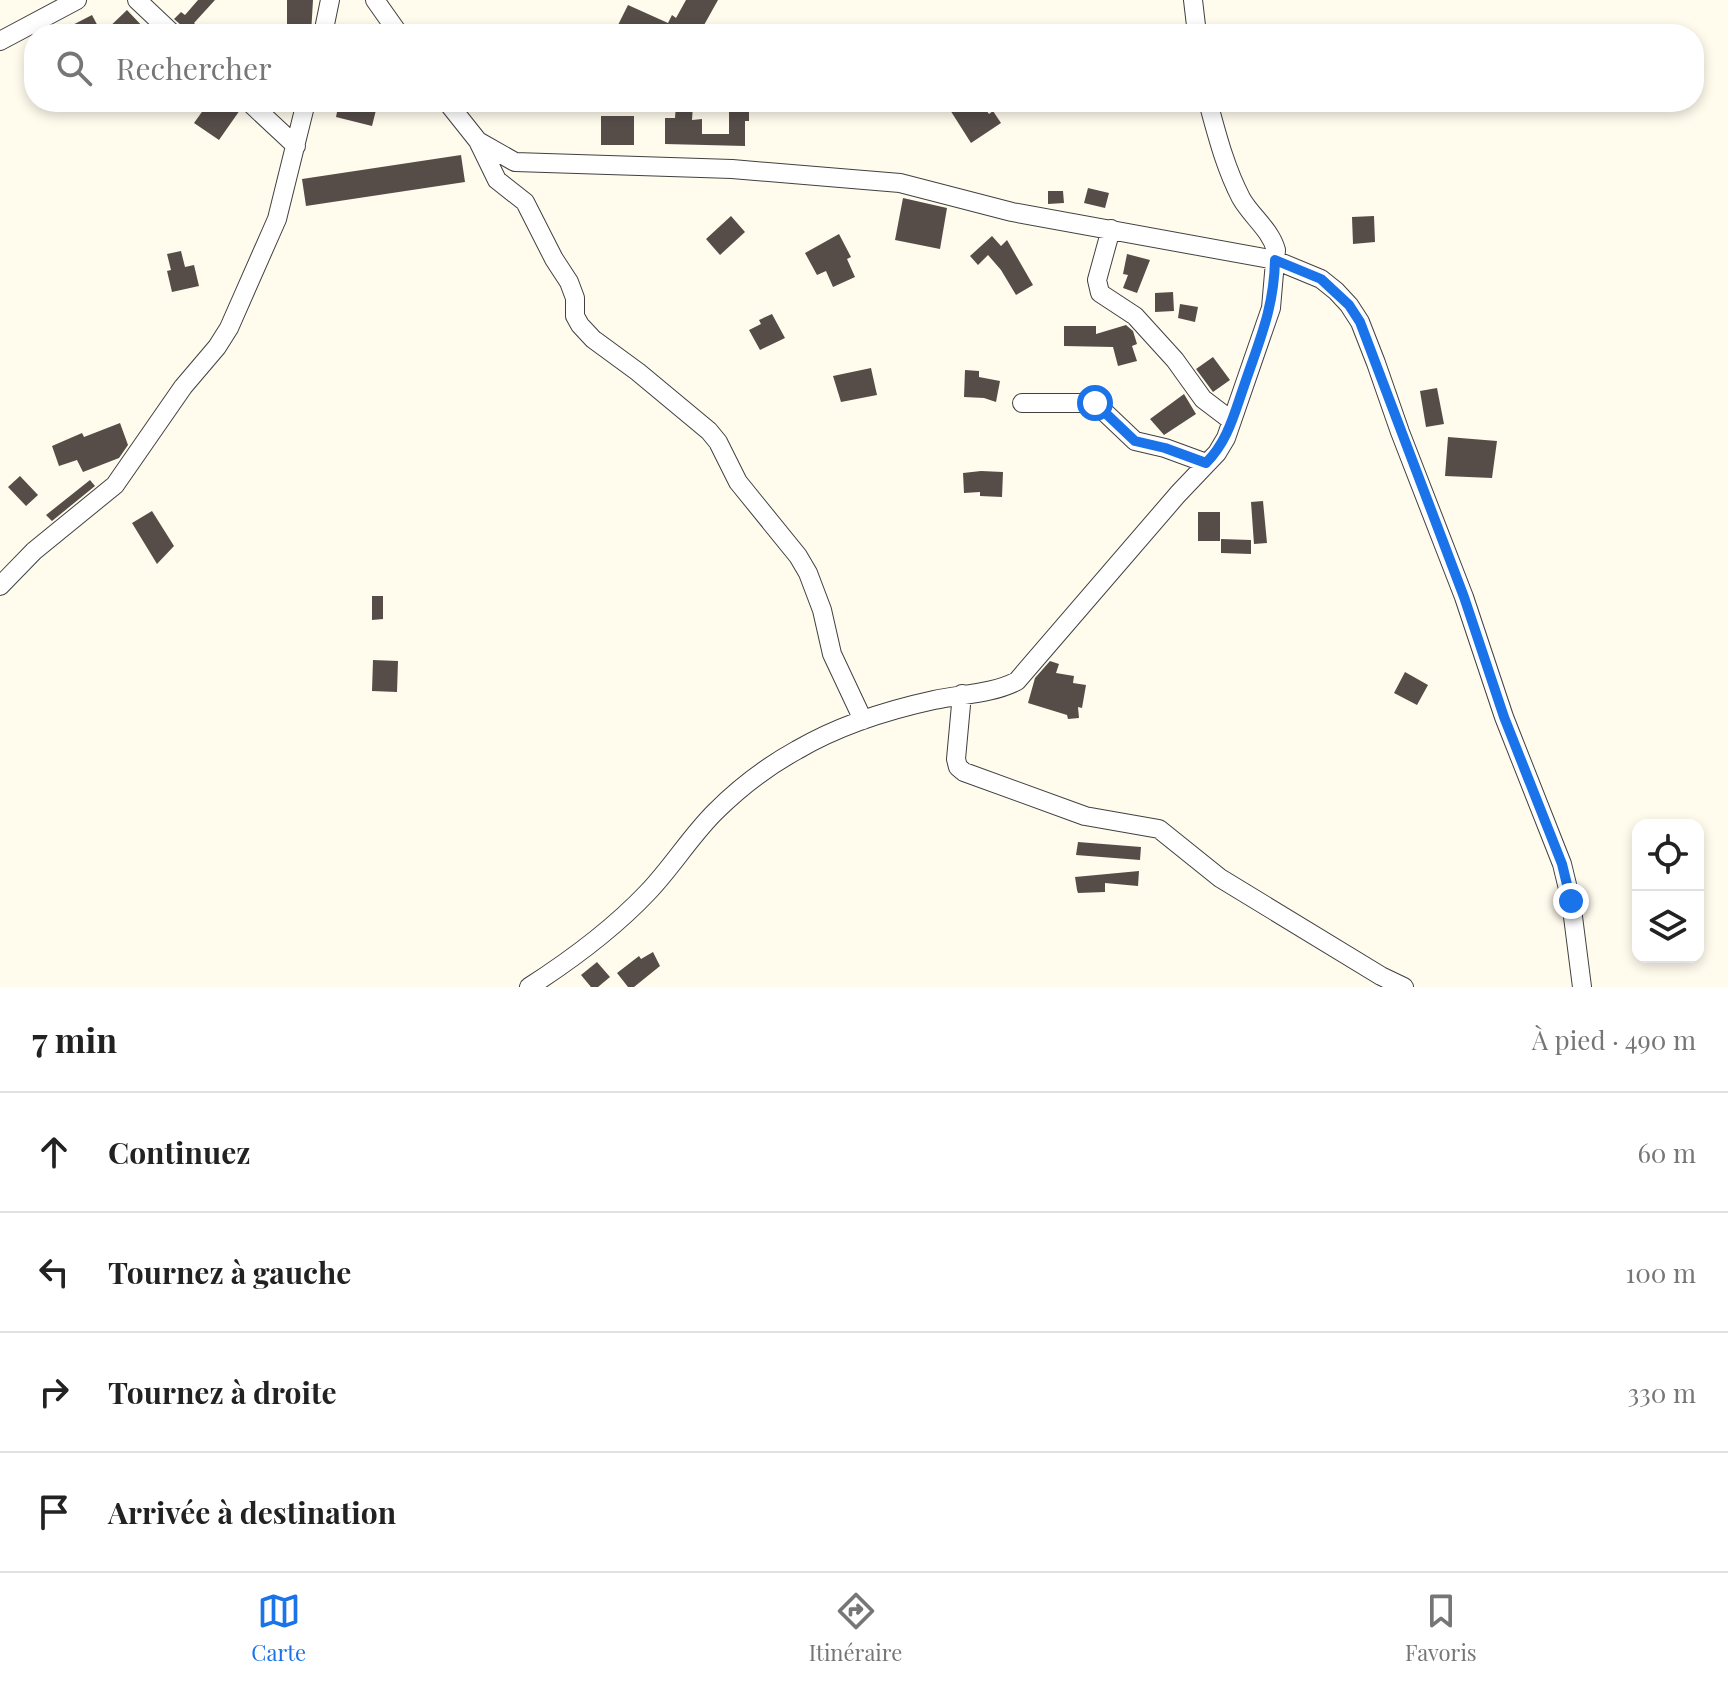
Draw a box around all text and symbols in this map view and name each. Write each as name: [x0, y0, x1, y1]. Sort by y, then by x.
search box: [24, 24, 1704, 112]
icon: search: [52, 46, 96, 90]
text: Rechercher: [116, 48, 272, 88]
route start: [1077, 385, 1113, 421]
map controls: [1632, 819, 1704, 963]
button: locate: [1632, 819, 1704, 891]
route end: [1553, 883, 1589, 919]
button: layers: [1632, 891, 1704, 963]
text: 7 min: [32, 1016, 117, 1062]
text: À pied · 490 m: [1532, 1022, 1696, 1057]
icon: ahead: [32, 1130, 76, 1174]
text: Continuez: [108, 1132, 250, 1172]
text: 60 m: [1637, 1135, 1696, 1170]
icon: left: [32, 1250, 76, 1294]
text: Tournez à gauche: [108, 1252, 351, 1292]
text: 100 m: [1626, 1255, 1696, 1290]
icon: right: [32, 1370, 76, 1414]
text: Tournez à droite: [108, 1372, 337, 1412]
text: 330 m: [1627, 1375, 1696, 1410]
icon: arrive: [32, 1490, 76, 1534]
text: Arrivée à destination: [108, 1492, 396, 1532]
tab: Carte: [251, 1589, 306, 1667]
tab: Itinéraire: [809, 1589, 902, 1667]
tab: Favoris: [1405, 1589, 1477, 1667]

